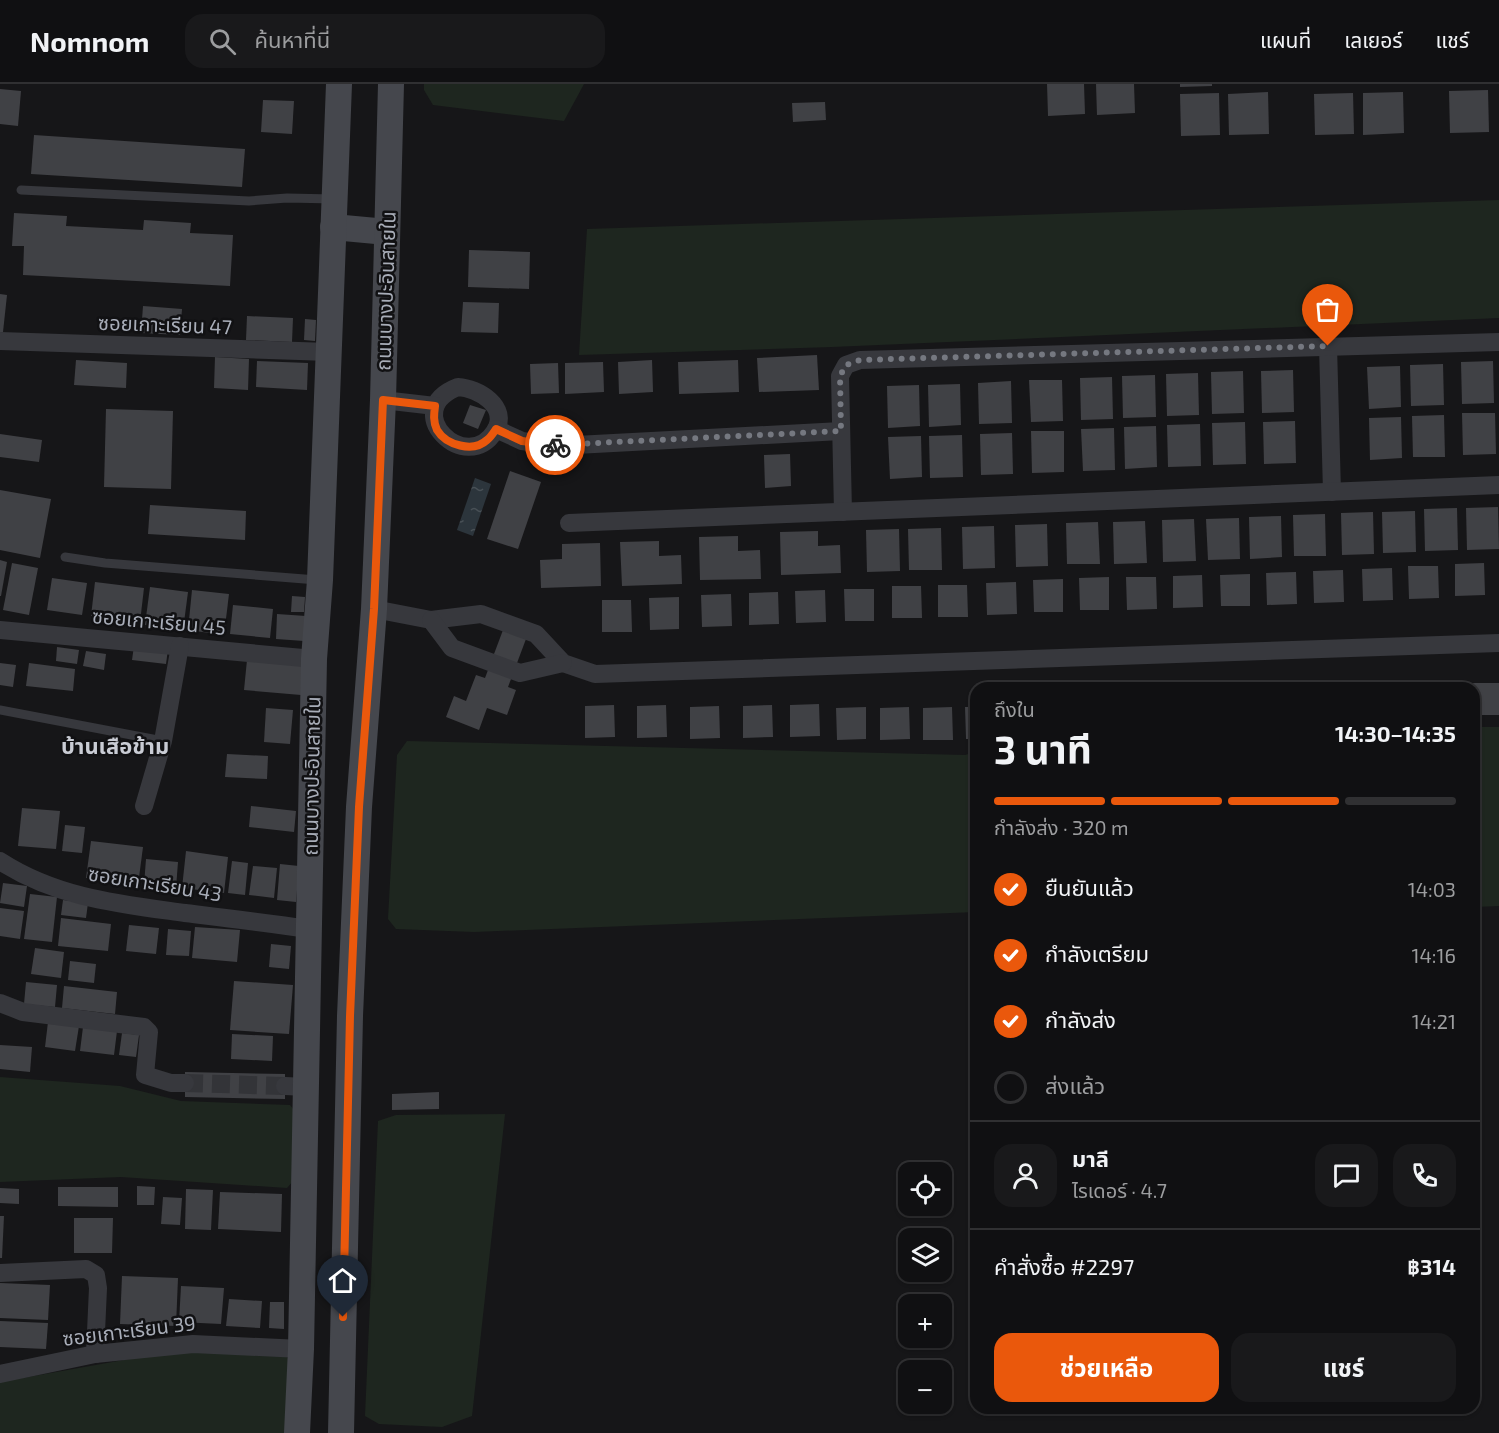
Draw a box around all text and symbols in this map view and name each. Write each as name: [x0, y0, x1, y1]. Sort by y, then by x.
search box: [185, 14, 605, 68]
text: Nomnom: [30, 24, 149, 58]
icon: search: [206, 25, 239, 58]
text: ค้นหาที่นี่: [254, 26, 330, 52]
text: แผนที่: [1260, 27, 1311, 52]
text: เลเยอร์: [1344, 27, 1403, 52]
text: แชร์: [1436, 27, 1469, 52]
street label: ถนนบางปะอินสายใน: [370, 211, 400, 371]
pin: [1302, 284, 1353, 346]
icon: bag: [1311, 293, 1344, 326]
street label: ซอยเกาะเรียน 47: [98, 310, 232, 338]
courier: [525, 415, 585, 475]
icon: bike: [539, 429, 572, 462]
street label: ซอยเกาะเรียน 45: [91, 603, 227, 639]
street label: ถนนบางปะอินสายใน: [298, 696, 324, 856]
text: ถึงใน: [994, 697, 1035, 721]
text: 14:30–14:35: [1335, 720, 1456, 746]
text: 3 นาที: [994, 725, 1092, 772]
district label: บ้านเสือข้าม: [61, 732, 169, 758]
text: กำลังส่ง · 320 m: [994, 815, 1129, 839]
street label: ซอยเกาะเรียน 43: [87, 861, 224, 905]
icon: check: [994, 873, 1027, 906]
text: ยืนยันแล้ว: [1045, 874, 1134, 900]
text: 14:03: [1408, 877, 1456, 901]
icon: check: [994, 939, 1027, 972]
text: กำลังเตรียม: [1045, 940, 1149, 966]
text: 14:16: [1412, 943, 1456, 967]
icon: check: [994, 1005, 1027, 1038]
text: กำลังส่ง: [1045, 1006, 1116, 1032]
text: 14:21: [1412, 1009, 1456, 1033]
text: ส่งแล้ว: [1045, 1072, 1105, 1098]
button: person: [994, 1144, 1057, 1207]
button: chat: [1315, 1144, 1378, 1207]
button: phone: [1393, 1144, 1456, 1207]
text: มาลี: [1072, 1145, 1109, 1171]
map controls: [898, 1162, 952, 1414]
button: locate: [898, 1162, 952, 1216]
text: ไรเดอร์ · 4.7: [1072, 1178, 1167, 1202]
button: layers: [898, 1228, 952, 1282]
text: คำสั่งซื้อ #2297: [994, 1253, 1134, 1279]
text: ฿314: [1407, 1253, 1456, 1279]
pin: [317, 1255, 368, 1317]
icon: home: [326, 1264, 359, 1297]
button: +: [898, 1294, 952, 1348]
street label: ซอยเกาะเรียน 39: [61, 1310, 197, 1350]
button: ช่วยเหลือ: [994, 1333, 1219, 1402]
button: แชร์: [1231, 1333, 1456, 1402]
button: −: [898, 1360, 952, 1414]

